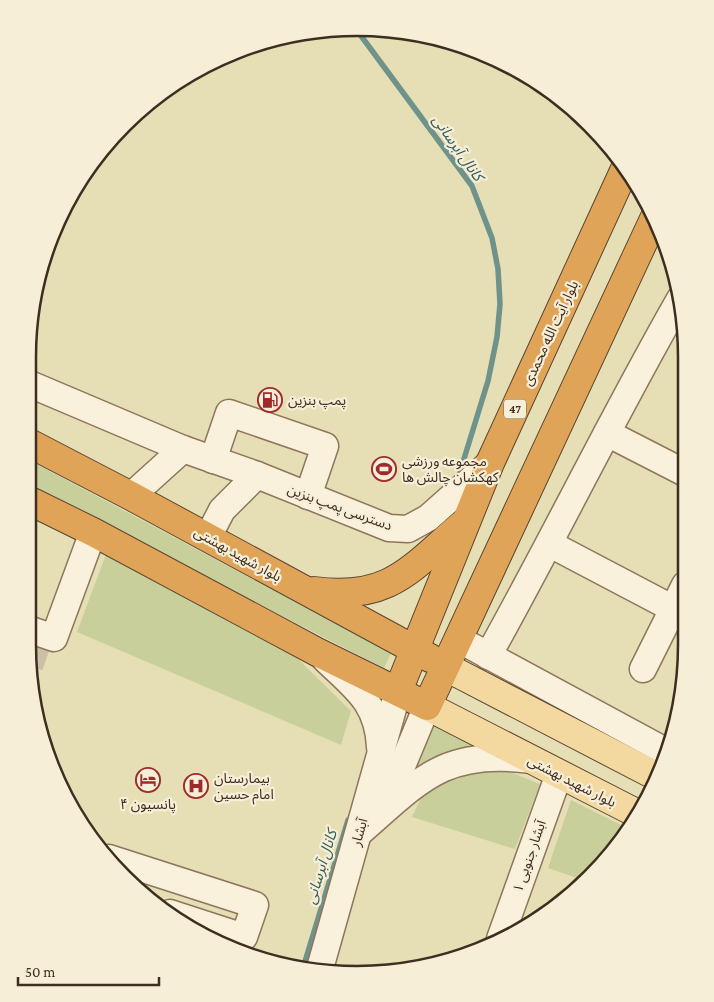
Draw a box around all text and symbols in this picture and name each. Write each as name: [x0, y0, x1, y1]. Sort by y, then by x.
water label: کانال آبرسانی: [429, 112, 488, 187]
street label: بلوار آیت الله محمدی: [519, 278, 582, 389]
fuel station icon: پمپ بنزین: [257, 387, 283, 413]
place label: پمپ بنزین: [288, 392, 346, 410]
road number: 47: [504, 399, 526, 418]
place label: مجموعه ورزشی کهکشان چالش ها: [402, 453, 499, 487]
sports icon: مجموعه ورزشی کهکشان چالش ها: [371, 456, 397, 482]
street label: دسترسی پمپ بنزین: [285, 481, 395, 536]
street label: بلوار شهید بهشتی: [191, 523, 285, 586]
street label: بلوار شهید بهشتی: [525, 752, 619, 811]
hotel icon: پانسیون ۴: [135, 767, 161, 793]
place label: بیمارستان امام حسین: [214, 770, 274, 805]
hospital icon: بیمارستان امام حسین: [183, 773, 209, 799]
place label: پانسیون ۴: [120, 796, 176, 814]
street label: آبشار: [347, 815, 372, 849]
street label: آبشار جنوبی ۱: [509, 817, 550, 894]
water label: کانال آبرسانی: [302, 825, 342, 906]
scale bar: [18, 954, 159, 986]
text: 50 m: [25, 964, 55, 980]

